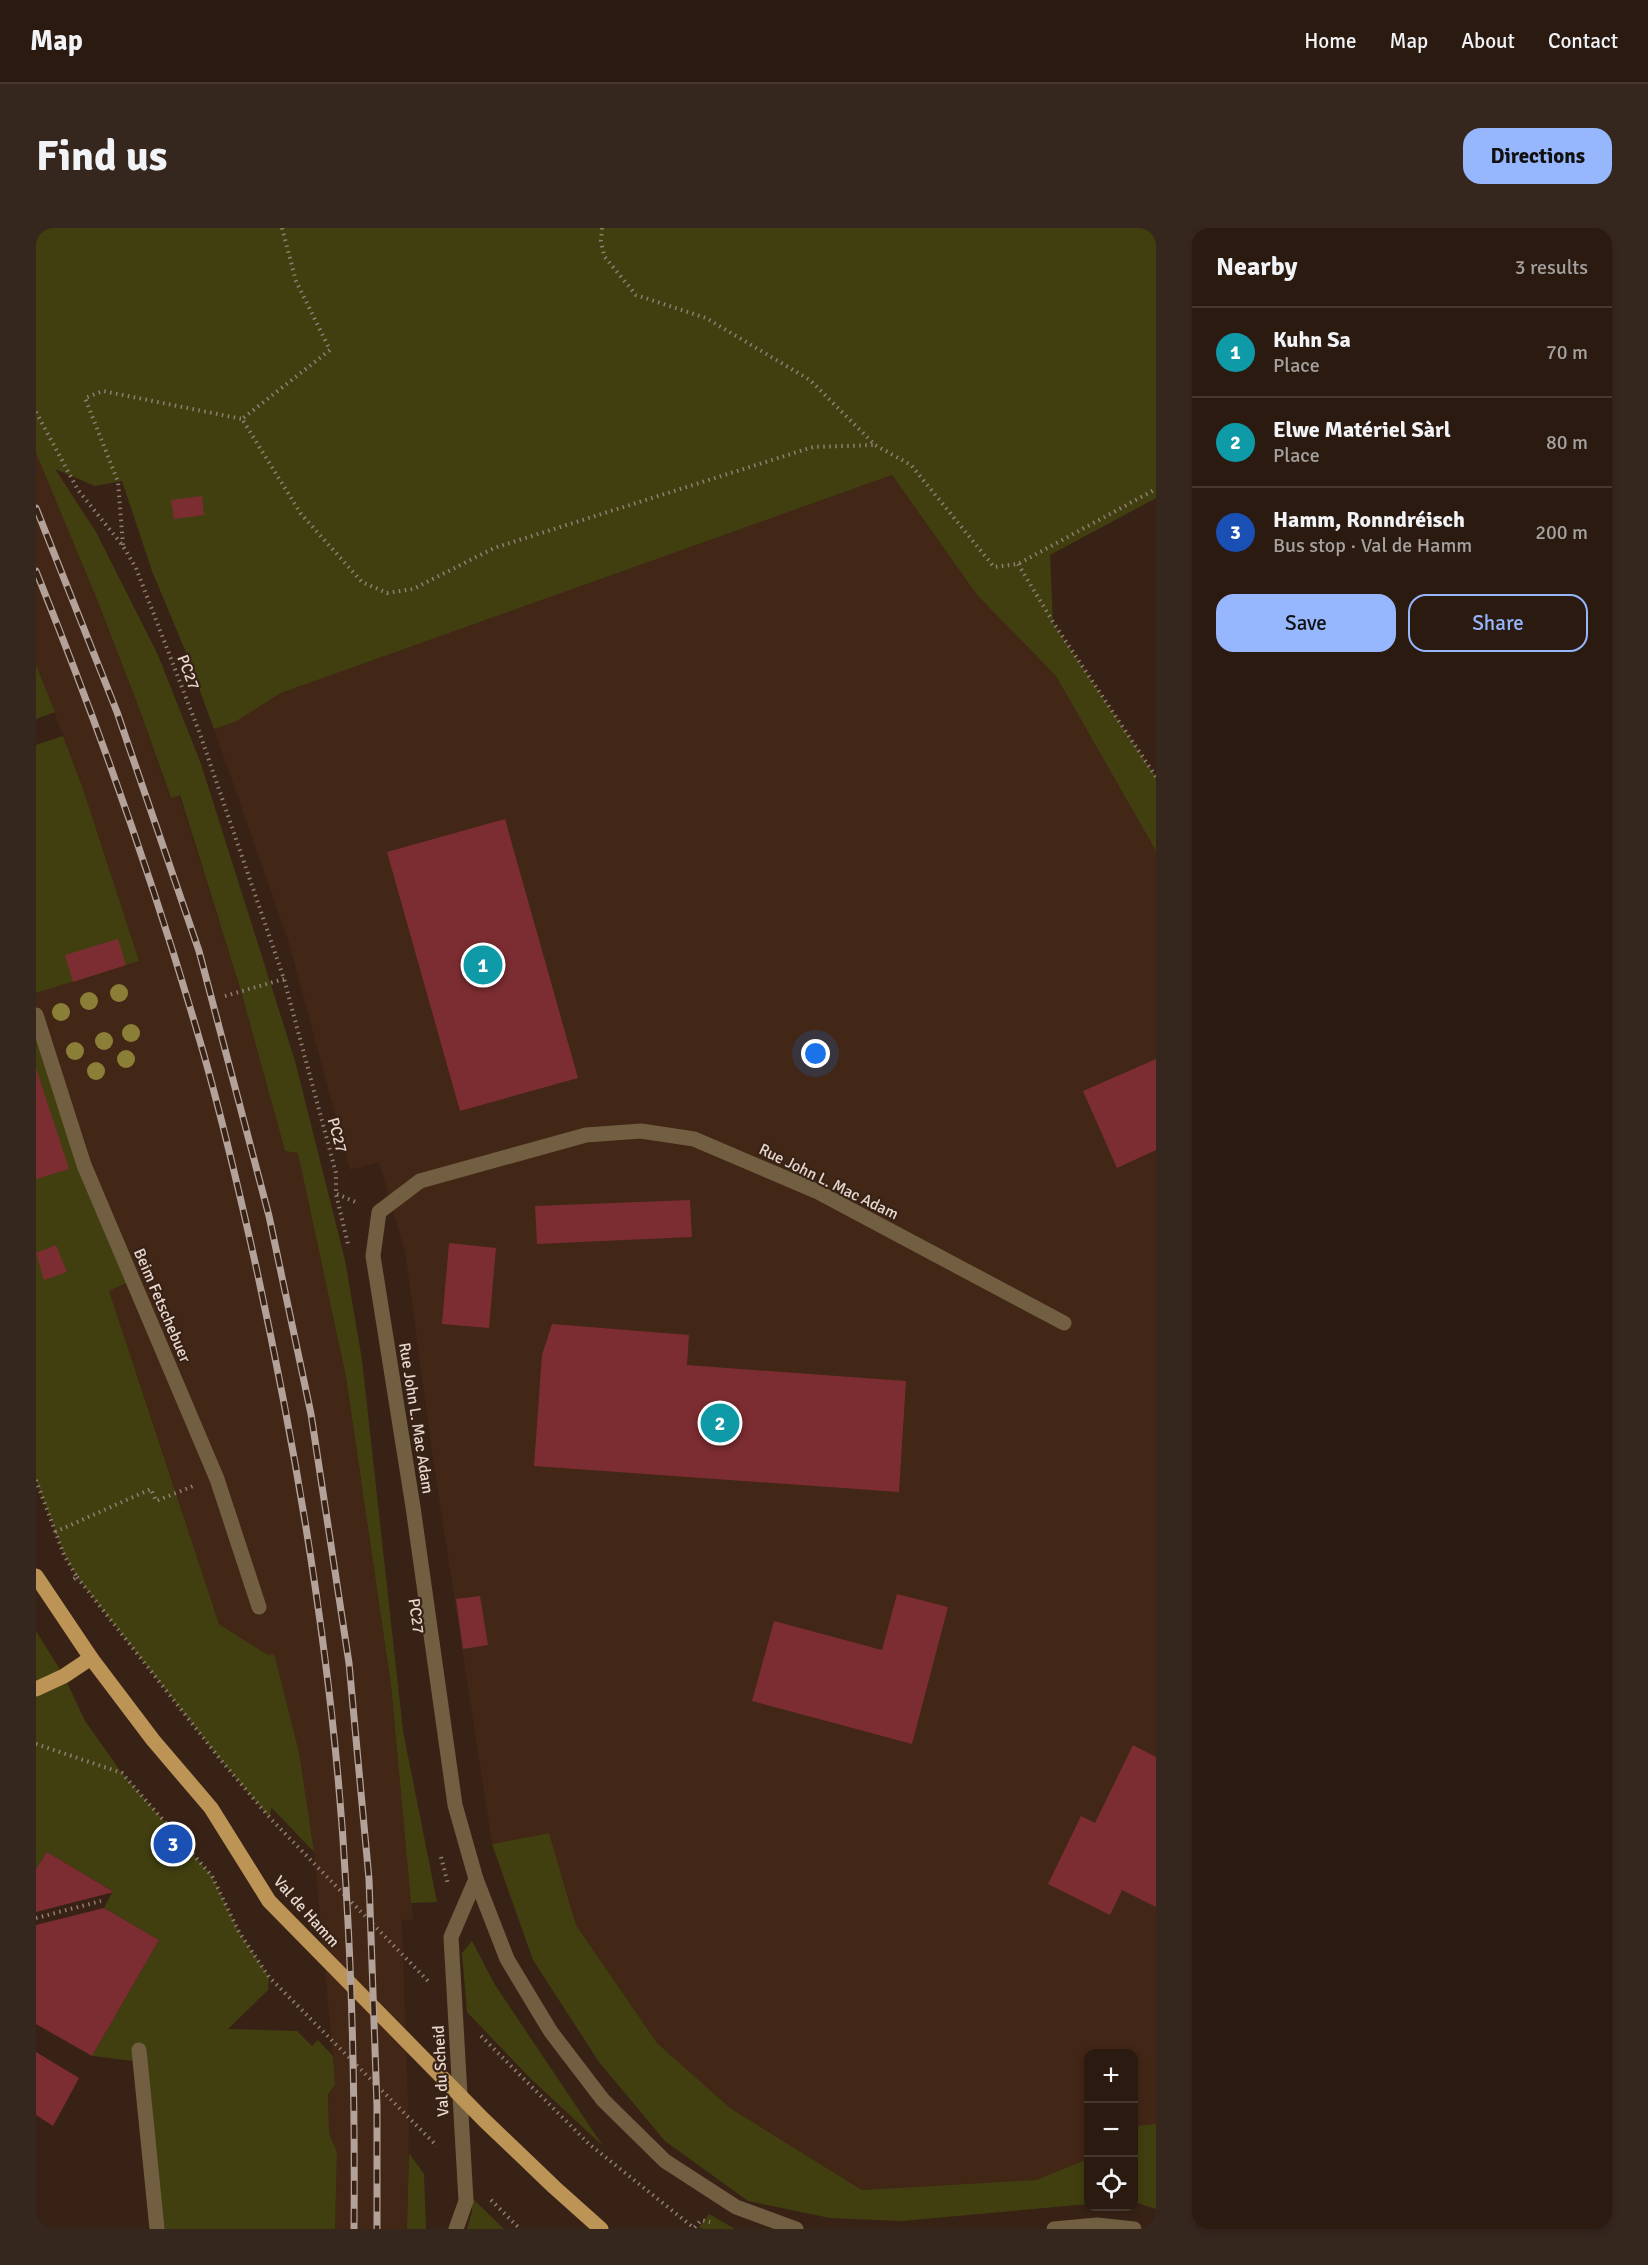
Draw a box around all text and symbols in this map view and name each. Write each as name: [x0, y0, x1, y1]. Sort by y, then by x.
text: Map: [30, 24, 83, 58]
text: Home: [1304, 28, 1357, 54]
text: Map: [1390, 28, 1428, 54]
text: About: [1461, 28, 1515, 54]
text: Contact: [1548, 28, 1618, 54]
button: Directions: [1463, 128, 1612, 184]
text: Find us: [36, 131, 167, 182]
text: Nearby: [1216, 251, 1297, 283]
text: 3 results: [1515, 255, 1588, 280]
text: Kuhn Sa: [1273, 326, 1351, 353]
text: 1: [1230, 340, 1241, 365]
text: 70 m: [1546, 340, 1588, 365]
text: Place: [1273, 353, 1320, 378]
text: Elwe Matériel Sàrl: [1273, 416, 1451, 443]
text: 2: [1230, 430, 1241, 455]
text: 80 m: [1546, 430, 1588, 455]
text: Place: [1273, 443, 1320, 468]
text: Hamm, Ronndréisch: [1273, 506, 1465, 533]
text: 3: [1230, 520, 1241, 545]
text: 200 m: [1535, 520, 1588, 545]
text: Bus stop · Val de Hamm: [1273, 533, 1472, 558]
button: Save: [1216, 594, 1396, 652]
button: Share: [1408, 594, 1588, 652]
street label: PC27: [172, 652, 204, 693]
pin: 1: [464, 942, 502, 988]
your location: [801, 1039, 830, 1068]
street label: PC27: [323, 1115, 351, 1155]
street label: Rue John L. Mac Adam: [755, 1139, 902, 1224]
street label: Beim Fetschebuer: [129, 1245, 195, 1366]
street label: Rue John L. Mac Adam: [394, 1341, 438, 1495]
pin: 2: [700, 1400, 740, 1446]
street label: PC27: [404, 1597, 428, 1635]
pin: 3: [154, 1822, 192, 1866]
street label: Val de Hamm: [269, 1872, 344, 1952]
street label: Val du Scheid: [429, 2025, 453, 2117]
map controls: [1084, 2049, 1138, 2211]
button: +: [1084, 2049, 1138, 2103]
button: −: [1084, 2103, 1138, 2157]
button: locate: [1084, 2157, 1138, 2211]

